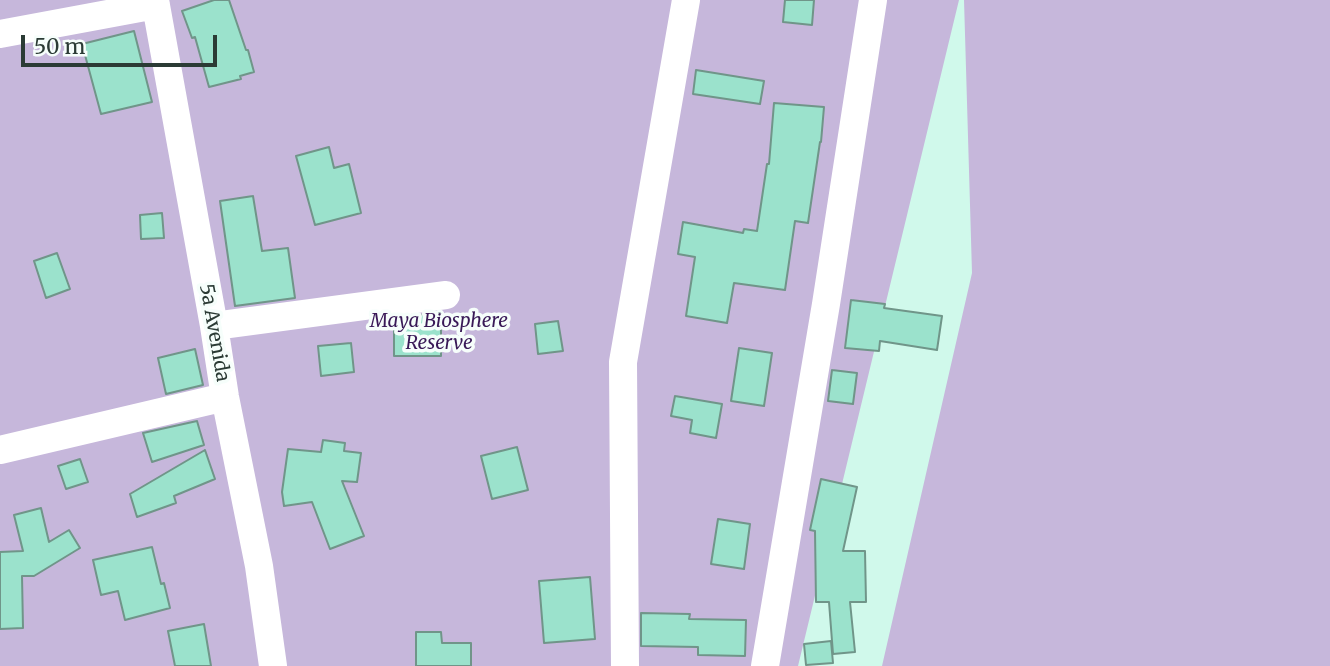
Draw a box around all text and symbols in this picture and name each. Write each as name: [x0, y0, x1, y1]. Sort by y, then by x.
scale bar: [24, 21, 220, 65]
text: 50 m: [34, 33, 85, 60]
street label: 5a Avenida: [194, 282, 234, 384]
park label: Maya Biosphere Reserve: [370, 311, 508, 355]

